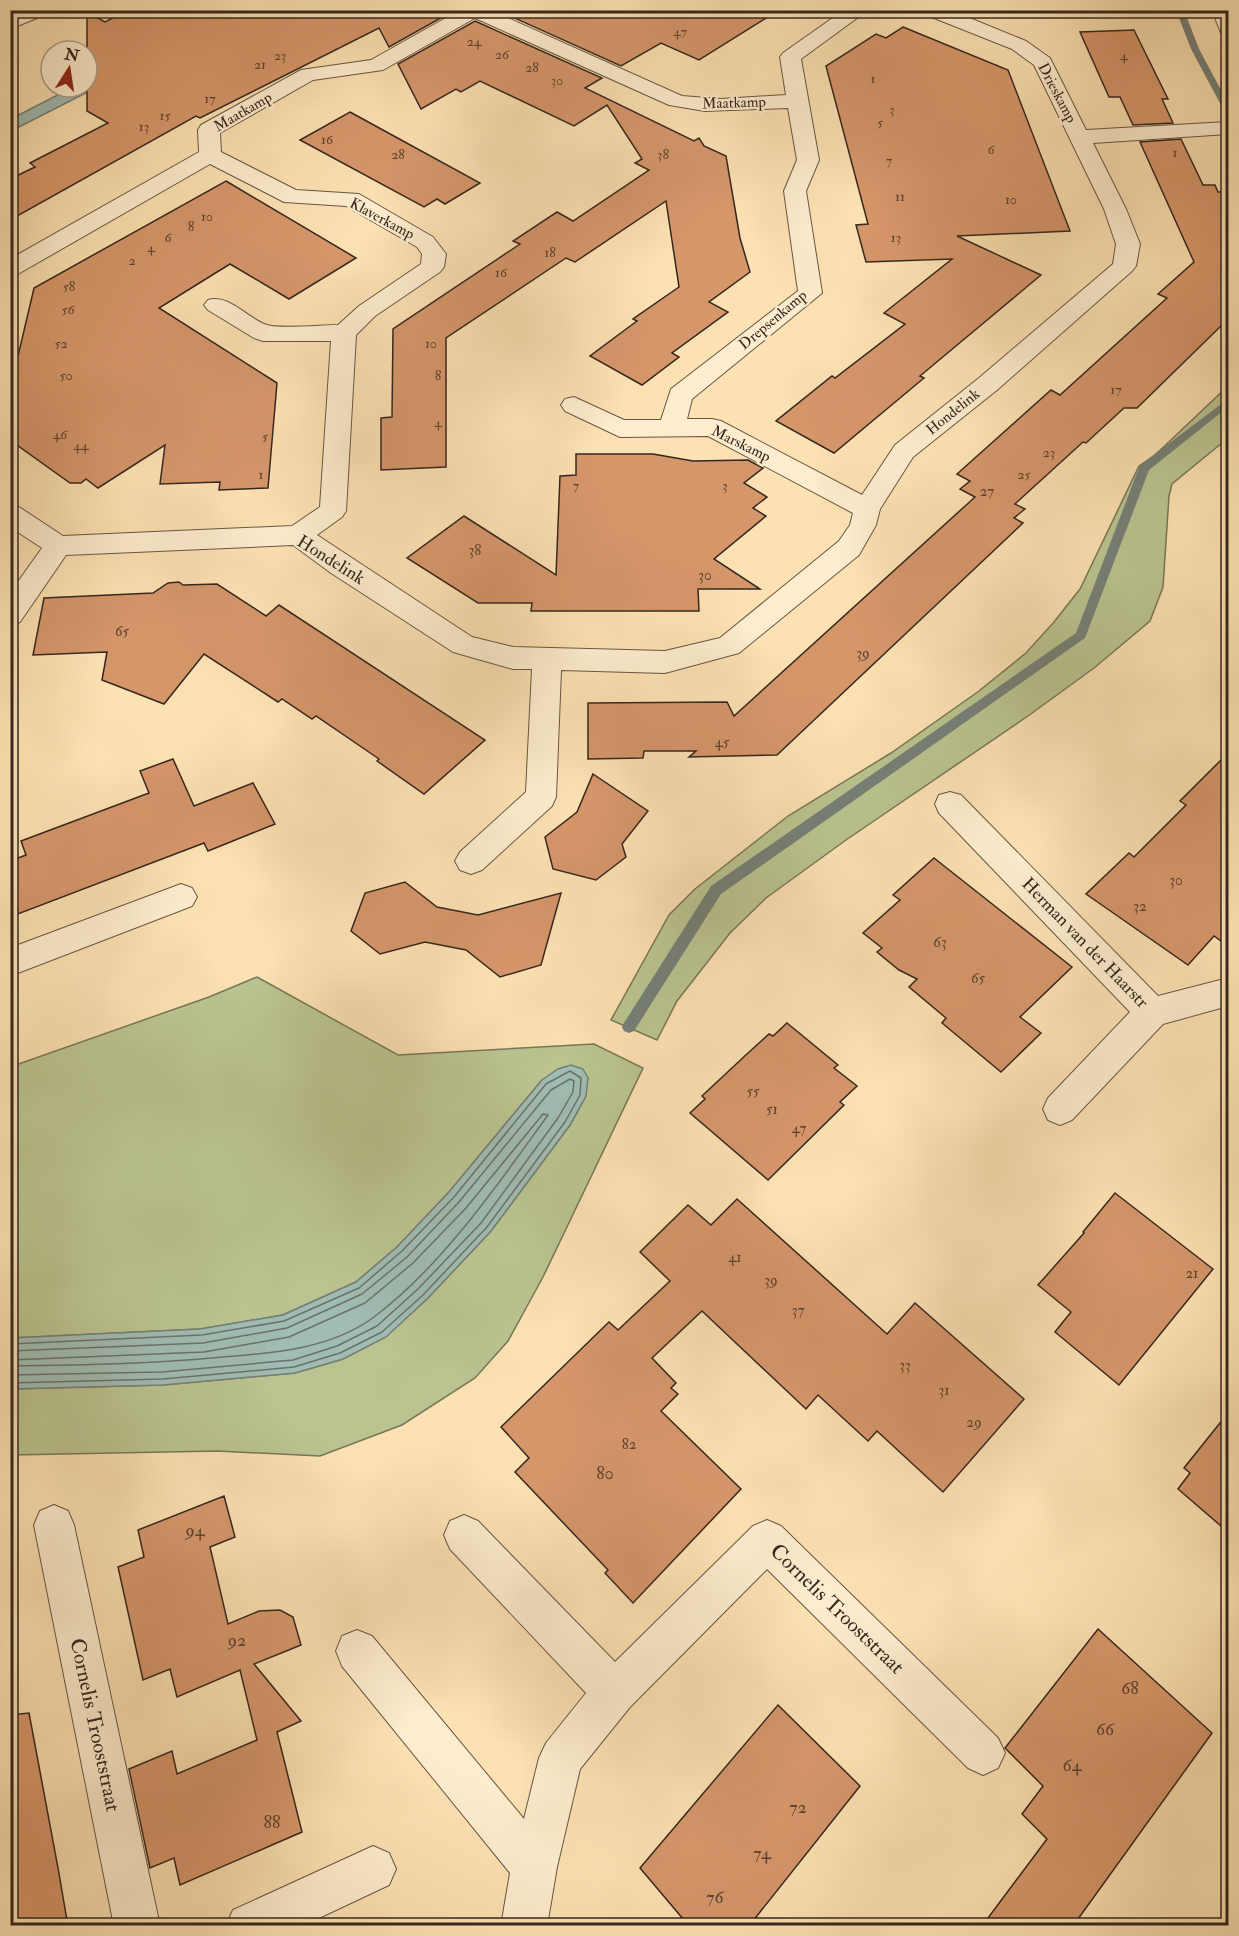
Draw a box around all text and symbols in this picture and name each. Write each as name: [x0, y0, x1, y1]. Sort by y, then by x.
house number: 47: [673, 23, 687, 40]
house number: 24: [467, 33, 483, 50]
north arrow: [39, 39, 99, 99]
text: N: [62, 44, 82, 67]
house number: 26: [495, 46, 510, 63]
house number: 23: [274, 47, 286, 64]
house number: 4: [1120, 47, 1129, 64]
house number: 21: [254, 56, 266, 73]
house number: 28: [525, 59, 539, 76]
street label: Drieskamp: [1032, 60, 1081, 127]
house number: 1: [871, 70, 876, 87]
house number: 30: [551, 72, 563, 89]
street label: Maatkamp: [211, 88, 276, 137]
house number: 17: [204, 90, 216, 107]
street label: Maatkamp: [702, 92, 767, 115]
house number: 3: [889, 101, 895, 118]
house number: 15: [159, 107, 171, 124]
house number: 5: [877, 114, 884, 131]
house number: 13: [139, 118, 149, 135]
house number: 16: [321, 131, 334, 148]
house number: 6: [987, 141, 995, 158]
house number: 1: [1173, 144, 1178, 161]
house number: 28: [391, 146, 405, 163]
house number: 38: [657, 146, 669, 163]
house number: 7: [886, 152, 893, 169]
house number: 11: [895, 188, 905, 205]
house number: 10: [1005, 191, 1017, 208]
street label: Klaverkamp: [346, 194, 418, 245]
house number: 10: [201, 208, 213, 225]
house number: 8: [188, 218, 195, 235]
house number: 6: [164, 229, 172, 246]
house number: 13: [891, 229, 901, 246]
house number: 4: [147, 239, 156, 256]
house number: 18: [544, 244, 556, 261]
house number: 2: [128, 252, 136, 269]
house number: 16: [495, 264, 508, 281]
house number: 58: [63, 278, 76, 295]
street label: Drepsenkamp: [735, 286, 812, 355]
house number: 56: [61, 301, 76, 318]
house number: 52: [54, 335, 68, 352]
house number: 10: [425, 335, 437, 352]
house number: 50: [59, 367, 73, 384]
house number: 8: [435, 367, 442, 384]
house number: 17: [1110, 381, 1122, 398]
street label: Hondelink: [922, 385, 984, 439]
house number: 4: [434, 414, 443, 431]
street label: Marskamp: [708, 421, 774, 468]
house number: 46: [53, 426, 68, 443]
house number: 5: [262, 428, 269, 445]
house number: 44: [73, 437, 90, 454]
house number: 23: [1043, 444, 1055, 461]
house number: 1: [259, 466, 264, 483]
house number: 25: [1017, 466, 1031, 483]
house number: 7: [573, 477, 580, 494]
house number: 3: [722, 477, 728, 494]
house number: 27: [980, 482, 994, 501]
street label: Hondelink: [293, 530, 370, 590]
house number: 38: [469, 541, 481, 560]
house number: 30: [698, 566, 712, 585]
house number: 65: [115, 622, 129, 641]
house number: 39: [856, 644, 870, 663]
house number: 45: [715, 733, 730, 752]
house number: 30: [1169, 871, 1183, 890]
street label: Herman van der Haarstr: [1017, 873, 1154, 1013]
house number: 32: [1133, 897, 1147, 916]
house number: 63: [933, 933, 947, 952]
house number: 65: [971, 969, 985, 988]
house number: 55: [746, 1082, 760, 1101]
house number: 51: [766, 1100, 778, 1119]
house number: 47: [792, 1119, 806, 1138]
house number: 41: [728, 1248, 742, 1267]
house number: 21: [1186, 1264, 1198, 1283]
house number: 39: [764, 1271, 778, 1290]
house number: 37: [792, 1301, 804, 1320]
house number: 33: [899, 1356, 911, 1375]
house number: 31: [938, 1381, 950, 1400]
house number: 29: [966, 1413, 982, 1432]
house number: 82: [622, 1435, 637, 1454]
house number: 80: [596, 1462, 614, 1485]
house number: 94: [184, 1519, 206, 1542]
street label: Cornelis Trooststraat: [764, 1538, 910, 1680]
house number: 92: [226, 1629, 246, 1652]
street label: Cornelis Trooststraat: [63, 1636, 127, 1814]
house number: 68: [1121, 1677, 1139, 1700]
house number: 66: [1096, 1718, 1115, 1741]
house number: 64: [1063, 1754, 1083, 1777]
house number: 72: [789, 1796, 807, 1819]
house number: 88: [264, 1811, 280, 1834]
house number: 74: [753, 1842, 772, 1865]
house number: 76: [706, 1886, 725, 1909]

